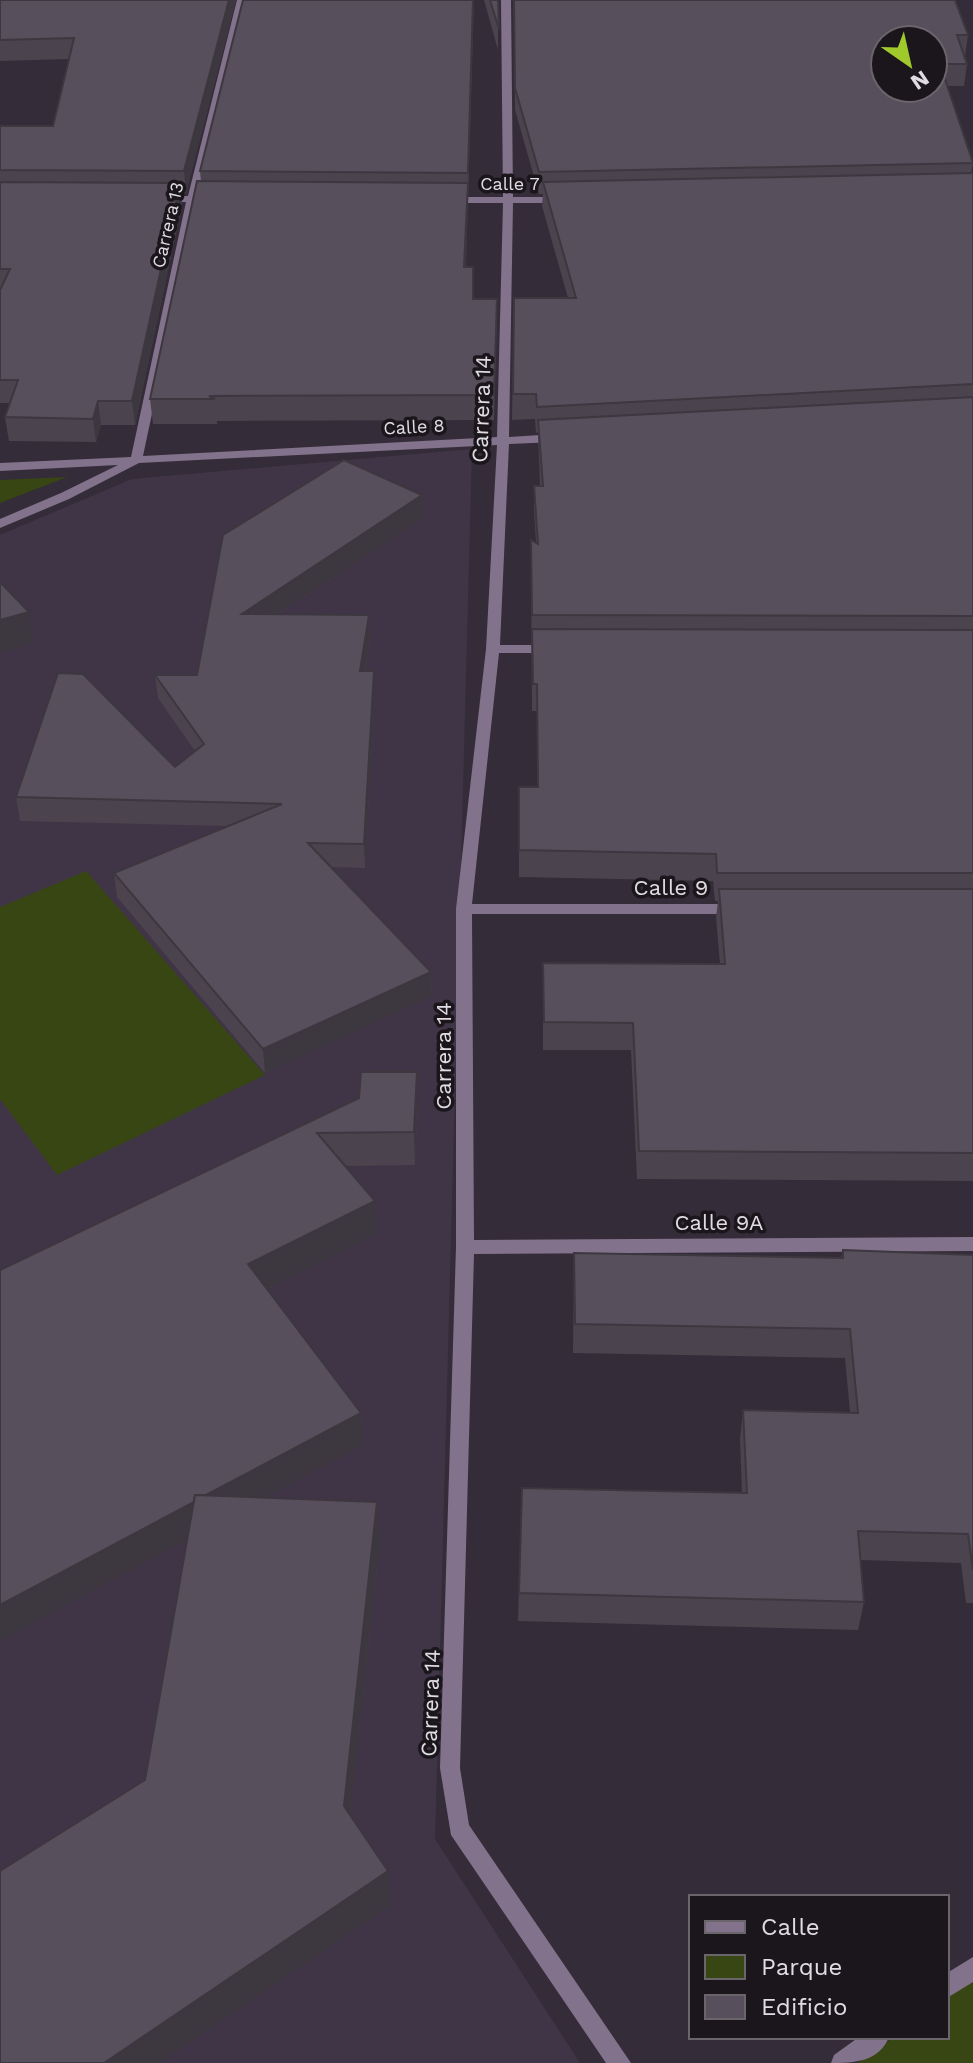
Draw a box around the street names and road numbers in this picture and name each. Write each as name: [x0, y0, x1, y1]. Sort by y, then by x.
street label: Calle 7: [480, 173, 540, 194]
street label: Carrera 13: [147, 180, 188, 270]
street label: Carrera 14: [467, 355, 496, 463]
street label: Calle 8: [383, 414, 445, 439]
street label: Calle 9: [634, 875, 708, 900]
street label: Carrera 14: [431, 1002, 456, 1110]
street label: Calle 9A: [674, 1210, 764, 1235]
street label: Carrera 14: [416, 1649, 445, 1757]

